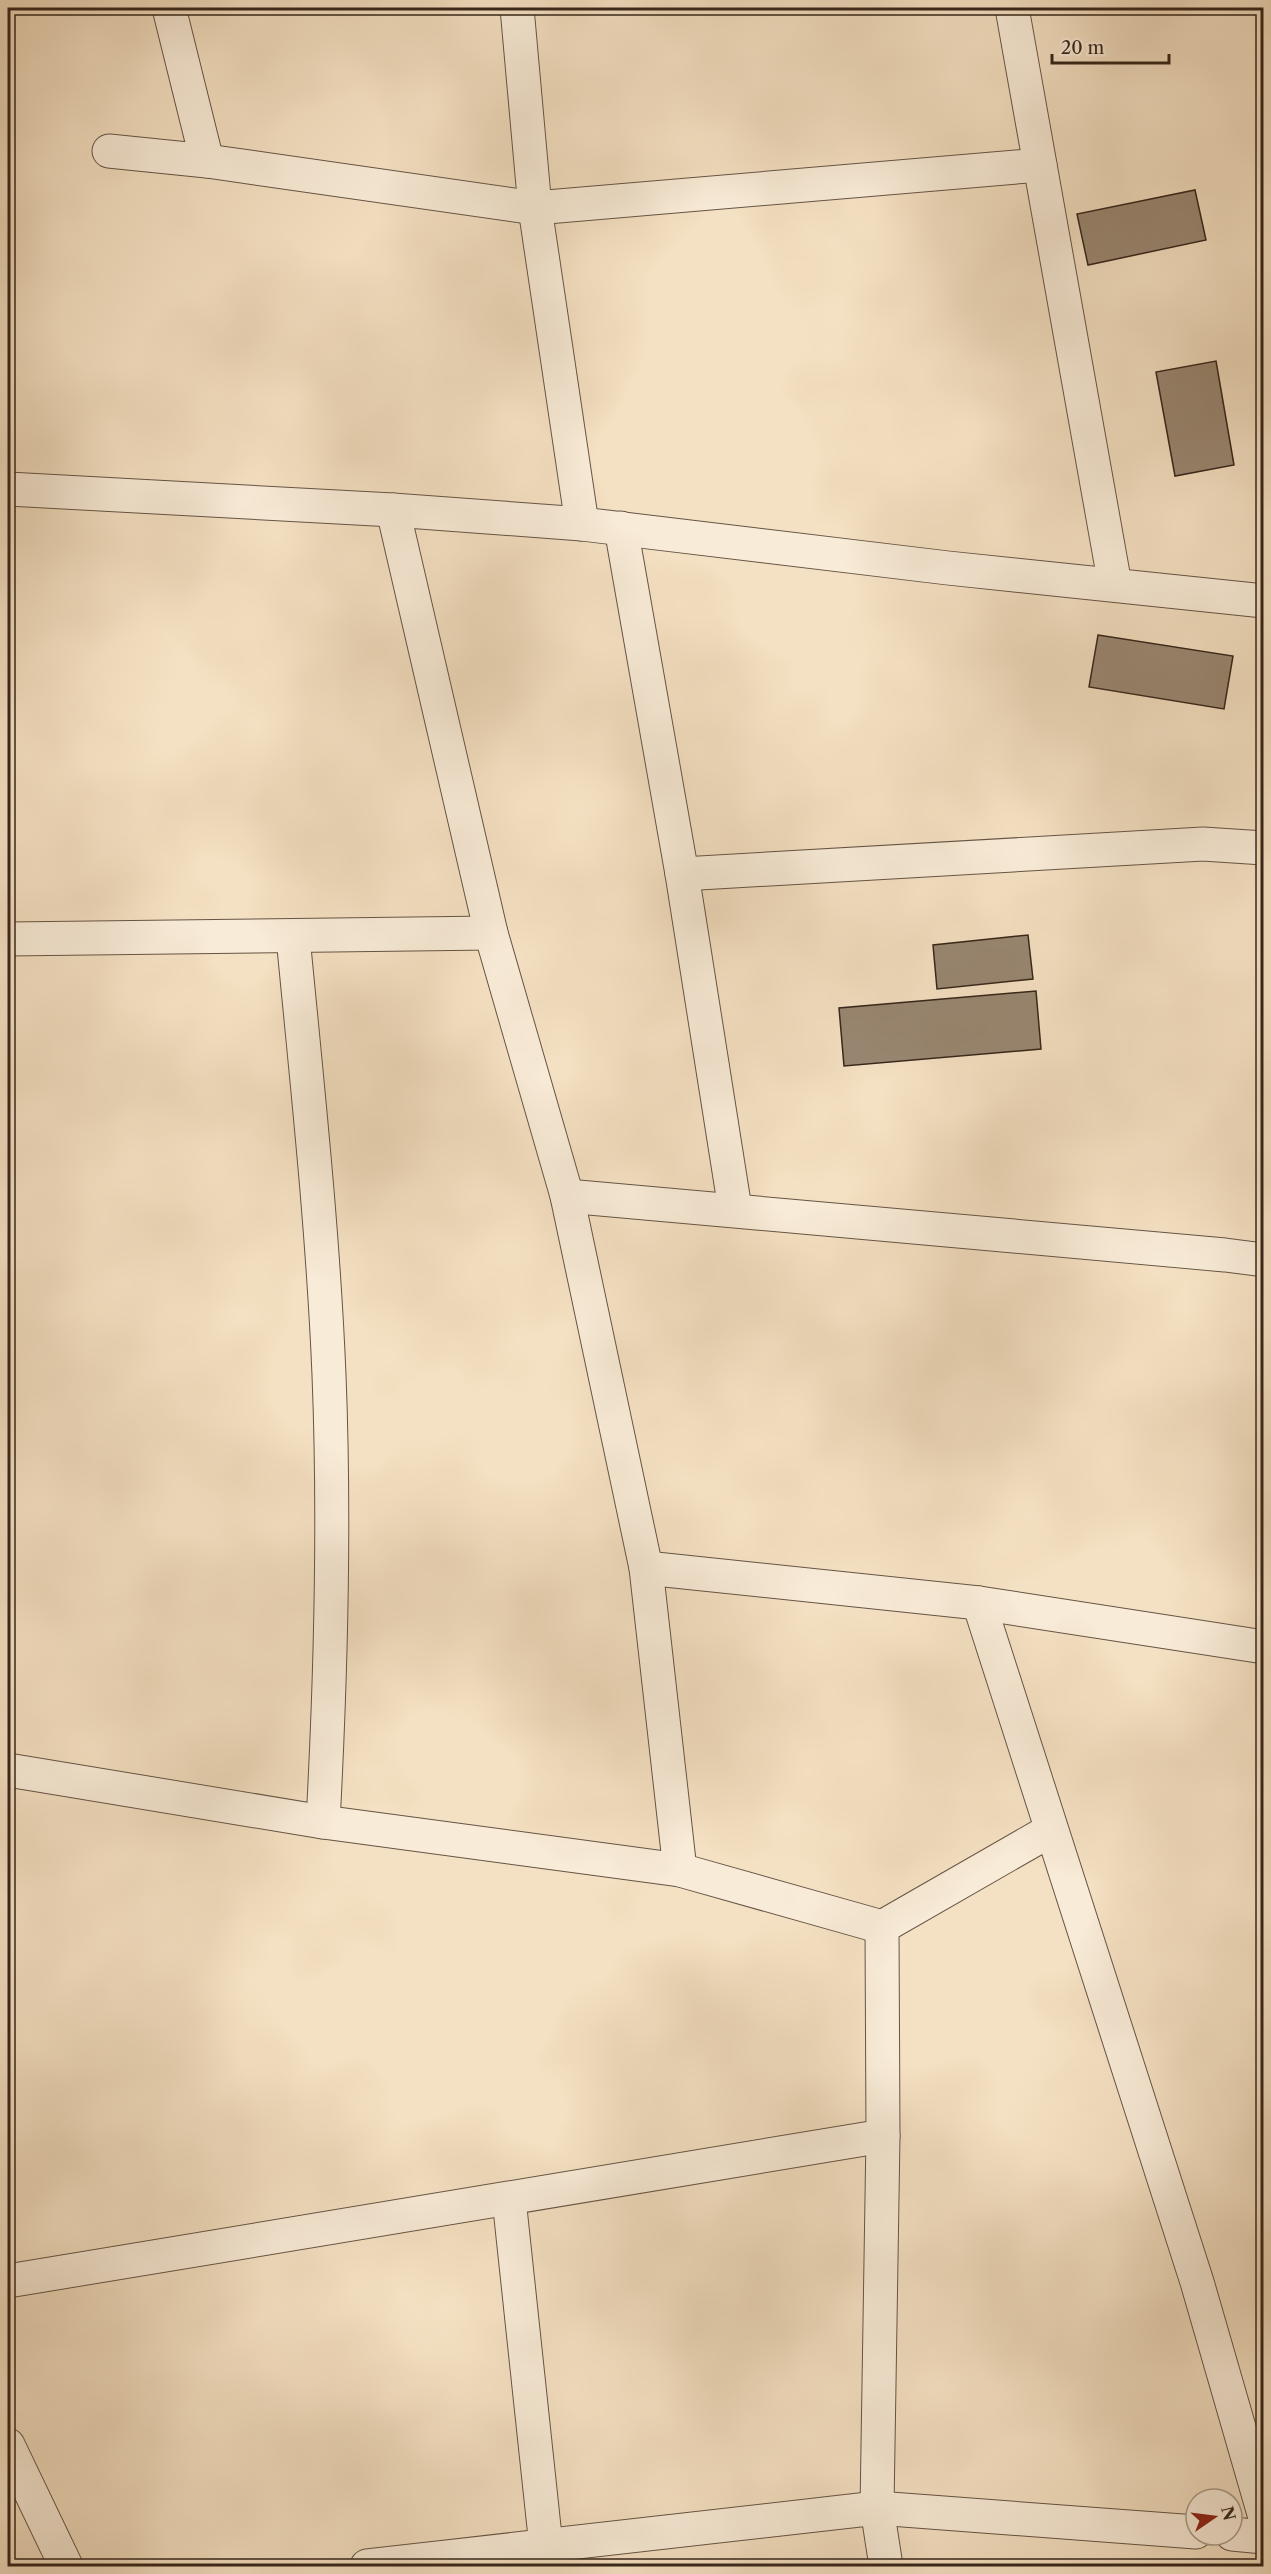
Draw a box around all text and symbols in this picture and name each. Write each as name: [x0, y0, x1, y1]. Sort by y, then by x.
scale bar: [1052, 27, 1169, 65]
text: 20 m: [1061, 37, 1105, 59]
north arrow: [1184, 2487, 1244, 2547]
text: N: [1217, 2504, 1240, 2523]

